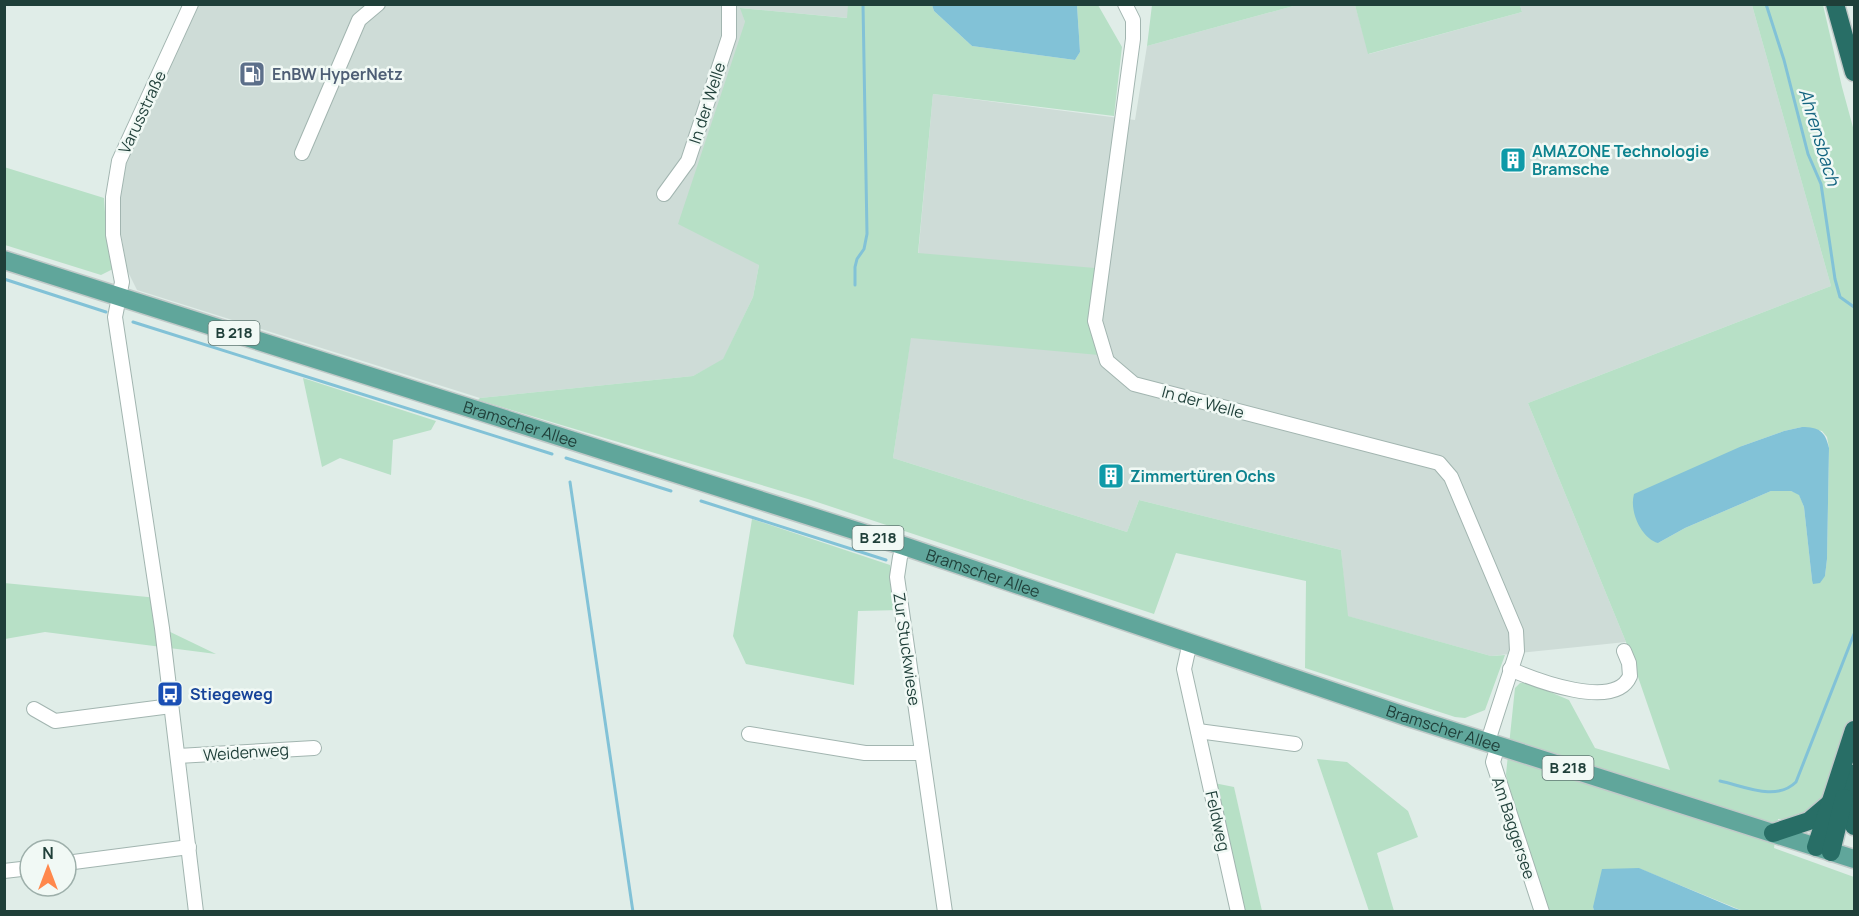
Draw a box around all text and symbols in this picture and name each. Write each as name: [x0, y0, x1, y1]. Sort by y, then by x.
fuel station icon: EnBW HyperNetz: [237, 59, 267, 89]
street label: In der Welle: [683, 59, 731, 147]
place label: EnBW HyperNetz: [272, 63, 403, 85]
street label: Varusstraße: [113, 67, 171, 157]
water label: Ahrensbach: [1794, 85, 1846, 189]
place label: AMAZONE Technologie Bramsche: [1532, 140, 1710, 180]
building icon: AMAZONE Technologie Bramsche: [1498, 145, 1528, 175]
road number: B 218: [208, 321, 260, 345]
street label: In der Welle: [1159, 380, 1247, 424]
street label: Bramscher Allee: [460, 396, 581, 453]
building icon: Zimmertüren Ochs: [1096, 461, 1126, 491]
place label: Zimmertüren Ochs: [1130, 465, 1276, 487]
road number: B 218: [852, 526, 904, 550]
street label: Bramscher Allee: [923, 543, 1043, 602]
street label: Zur Stuckwiese: [888, 591, 926, 707]
bus stop icon: Stiegeweg: [155, 679, 185, 709]
place label: Stiegeweg: [190, 683, 273, 705]
street label: Bramscher Allee: [1383, 699, 1504, 757]
street label: Weidenweg: [202, 738, 290, 766]
road number: B 218: [1542, 756, 1594, 780]
street label: Am Baggersee: [1487, 774, 1541, 882]
street label: Feldweg: [1200, 789, 1236, 853]
north arrow: [18, 838, 78, 898]
text: N: [42, 842, 54, 864]

